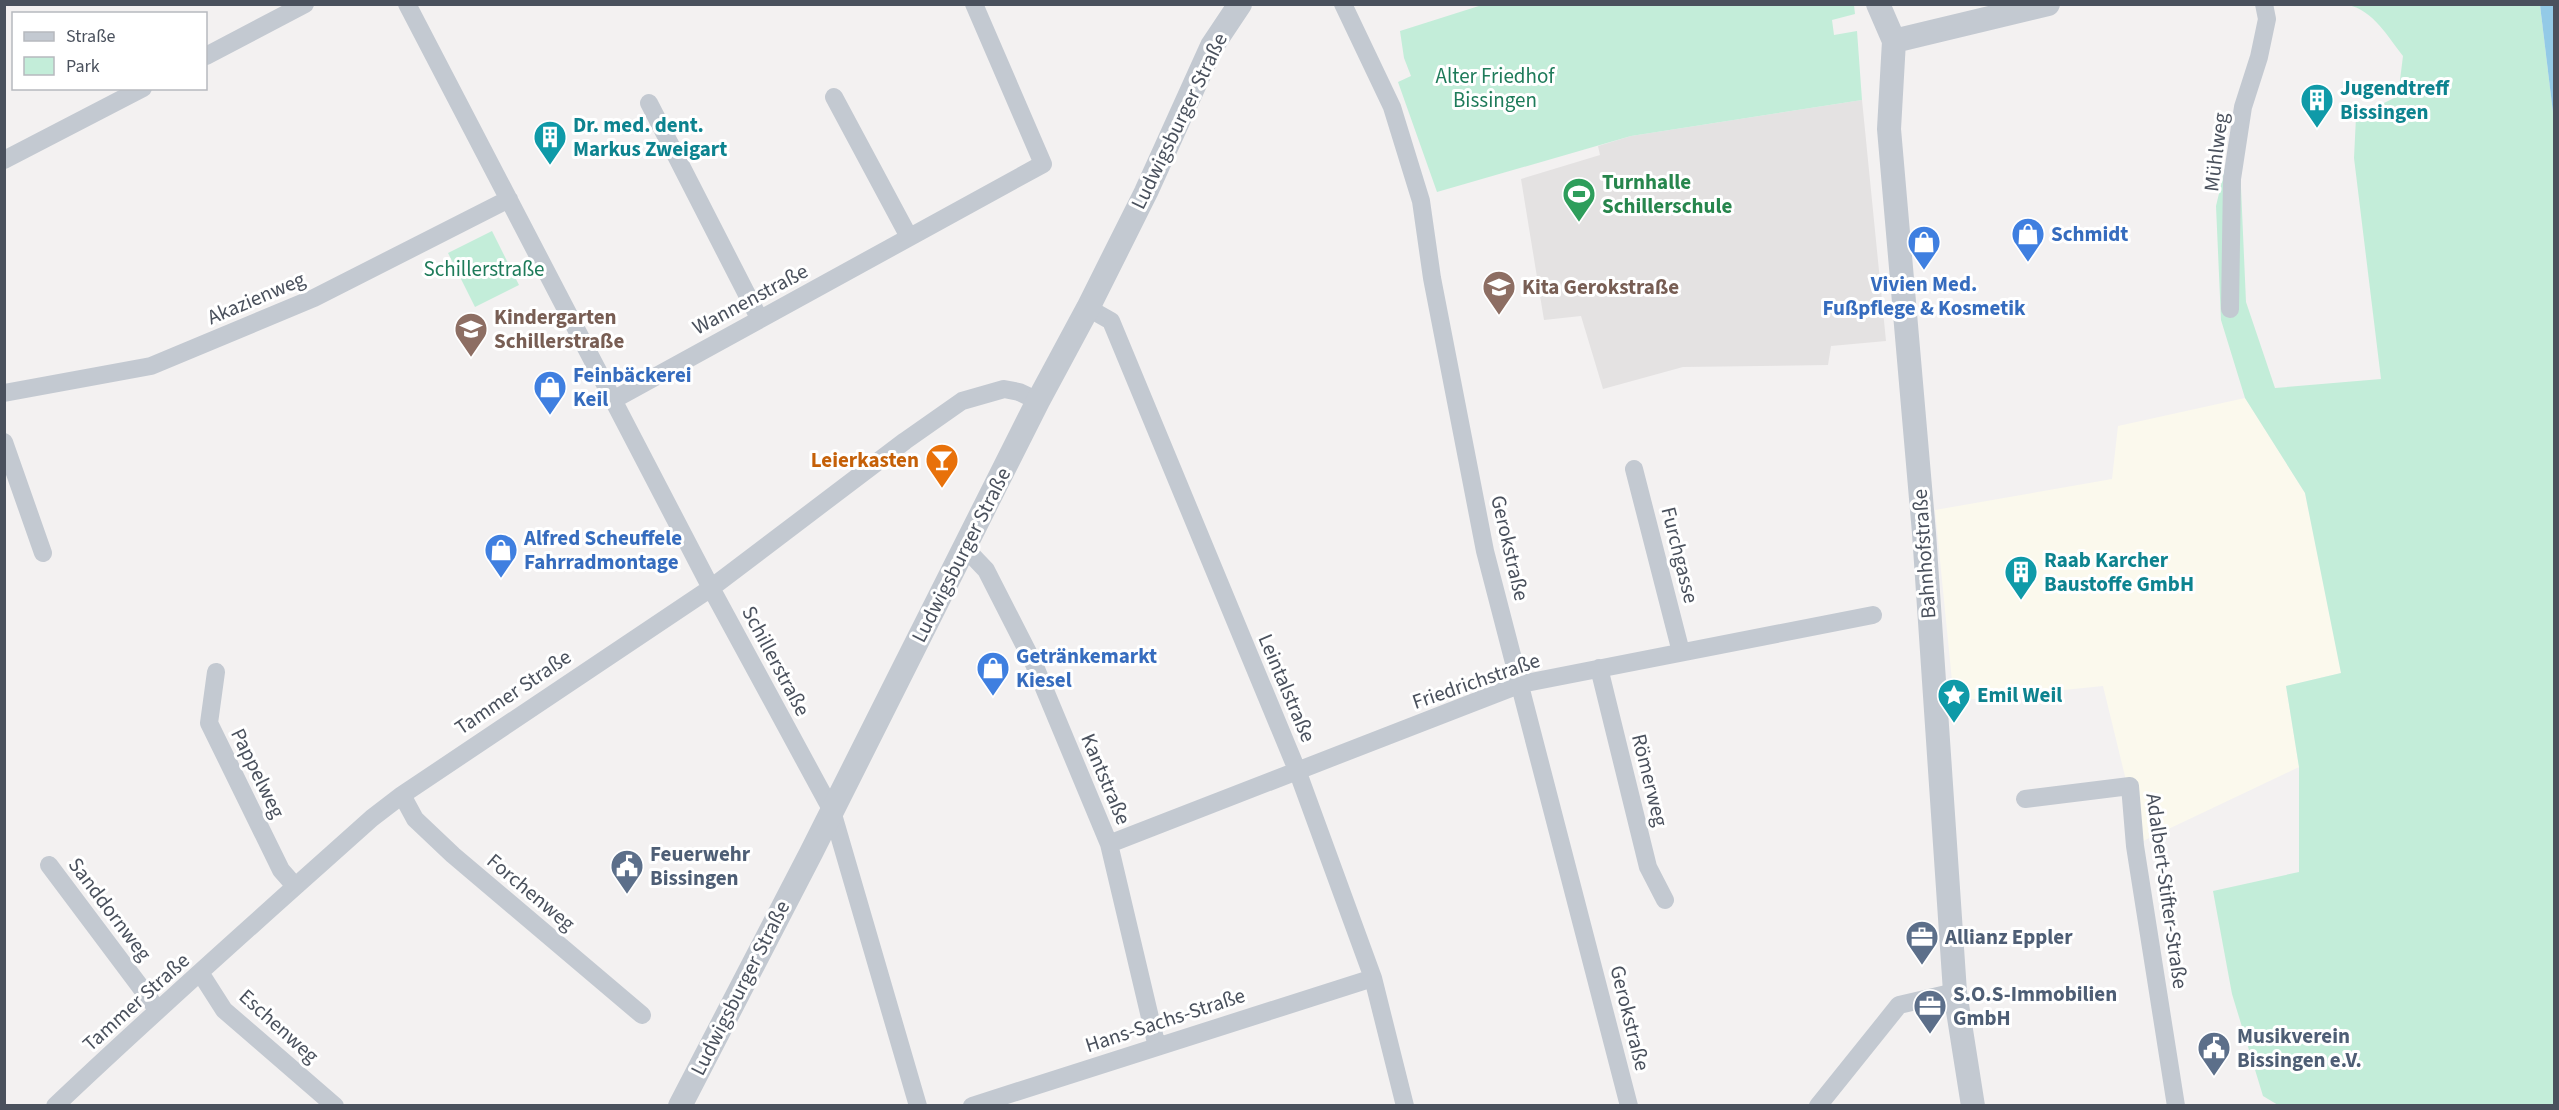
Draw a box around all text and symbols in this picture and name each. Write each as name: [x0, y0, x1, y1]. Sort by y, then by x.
legend: [12, 12, 207, 90]
text: Straße: [66, 24, 116, 49]
street label: Ludwigsburger Straße: [1123, 28, 1235, 214]
text: Park: [66, 54, 100, 79]
park label: Alter Friedhof Bissingen: [1436, 61, 1555, 115]
place label: Jugendtreff Bissingen: [2340, 73, 2450, 127]
building icon: Jugendtreff Bissingen: [2299, 82, 2335, 129]
place label: Dr. med. dent. Markus Zweigart: [573, 110, 727, 164]
street label: Mühlweg: [2196, 110, 2236, 193]
building icon: Dr. med. dent. Markus Zweigart: [532, 119, 568, 166]
place label: Turnhalle Schillerschule: [1602, 167, 1732, 221]
sports icon: Turnhalle Schillerschule: [1561, 176, 1597, 223]
shop icon: Schmidt: [2010, 216, 2046, 263]
place label: Schmidt: [2051, 219, 2128, 249]
shop icon: Vivien Med. Fußpflege & Kosmetik: [1906, 224, 1942, 271]
park label: Schillerstraße: [423, 254, 545, 284]
street label: Wannenstraße: [687, 256, 813, 342]
street label: Akazienweg: [202, 264, 310, 332]
school or university icon: Kita Gerokstraße: [1481, 269, 1517, 316]
place label: Vivien Med. Fußpflege & Kosmetik: [1822, 269, 2026, 323]
place label: Kita Gerokstraße: [1522, 272, 1679, 302]
place label: Kindergarten Schillerstraße: [494, 302, 624, 356]
school or university icon: Kindergarten Schillerstraße: [453, 311, 489, 358]
place label: Feinbäckerei Keil: [573, 360, 692, 414]
shop icon: Feinbäckerei Keil: [532, 369, 568, 416]
bar icon: Leierkasten: [924, 442, 960, 489]
place label: Leierkasten: [811, 445, 919, 475]
street label: Ludwigsburger Straße: [904, 462, 1018, 648]
street label: Bahnhofstraße: [1905, 488, 1943, 620]
street label: Gerokstraße: [1483, 492, 1537, 604]
street label: Furchgasse: [1654, 504, 1706, 606]
place label: Alfred Scheuffele Fahrradmontage: [523, 523, 682, 577]
shop icon: Alfred Scheuffele Fahrradmontage: [483, 532, 519, 579]
place label: Raab Karcher Baustoffe GmbH: [2044, 545, 2194, 599]
building icon: Raab Karcher Baustoffe GmbH: [2003, 554, 2039, 601]
street label: Schillerstraße: [734, 601, 818, 721]
street label: Leintalstraße: [1251, 629, 1323, 747]
place label: Getränkemarkt Kiesel: [1016, 641, 1157, 695]
street label: Tammer Straße: [449, 642, 577, 742]
street label: Friedrichstraße: [1408, 645, 1544, 717]
shop icon: Getränkemarkt Kiesel: [975, 650, 1011, 697]
place icon: Emil Weil: [1936, 677, 1972, 724]
place label: Emil Weil: [1977, 680, 2062, 710]
street label: Pappelweg: [223, 723, 293, 823]
street label: Kantstraße: [1073, 729, 1139, 829]
street label: Römerweg: [1624, 731, 1676, 830]
street label: Adalbert-Stifter-Straße: [2138, 791, 2196, 991]
place label: Feuerwehr Bissingen: [650, 839, 751, 893]
street label: Forchenweg: [480, 846, 582, 938]
public building icon: Feuerwehr Bissingen: [609, 848, 645, 895]
street label: Sanddornweg: [61, 851, 159, 967]
street label: Ludwigsburger Straße: [683, 895, 797, 1081]
office icon: Allianz Eppler: [1904, 919, 1940, 966]
place label: Allianz Eppler: [1944, 922, 2073, 952]
street label: Tammer Straße: [76, 946, 196, 1058]
street label: Gerokstraße: [1602, 962, 1658, 1074]
place label: S.O.S-Immobilien GmbH: [1953, 979, 2117, 1033]
street label: Hans-Sachs-Straße: [1081, 980, 1249, 1060]
street label: Eschenweg: [232, 982, 326, 1070]
office icon: S.O.S-Immobilien GmbH: [1912, 988, 1948, 1035]
place label: Musikverein Bissingen e.V.: [2237, 1021, 2362, 1075]
public building icon: Musikverein Bissingen e.V.: [2196, 1030, 2232, 1077]

